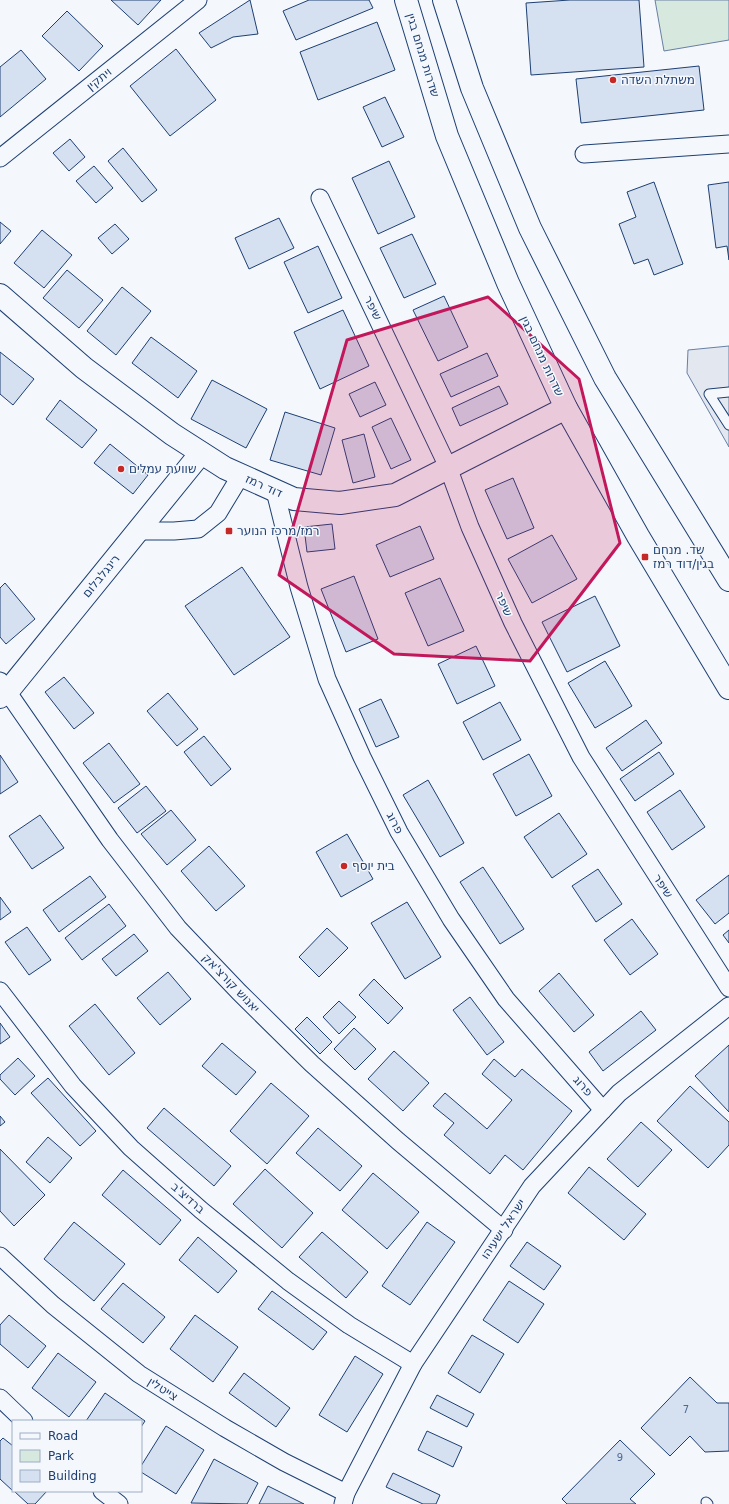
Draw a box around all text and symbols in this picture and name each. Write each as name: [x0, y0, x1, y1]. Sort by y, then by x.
street label: שדרות מנחם בגין: [404, 11, 442, 99]
street label: ויתקין: [84, 65, 114, 93]
place label: משתלת השדה: [621, 73, 695, 87]
marker: משתלת השדה: [608, 75, 618, 85]
street label: שיפר: [361, 293, 385, 323]
street label: שדרות מנחם בגין: [517, 314, 567, 398]
place label: שוועת עמלים: [129, 462, 196, 476]
marker: שוועת עמלים: [116, 464, 126, 474]
street label: דוד רמז: [243, 472, 285, 501]
place label: רמז/מרכז הנוער: [237, 524, 320, 538]
marker: רמז/מרכז הנוער: [224, 526, 234, 536]
place label: שד. מנחם בגין/דוד רמז: [653, 543, 714, 571]
street label: רינגלבלום: [80, 552, 122, 600]
marker: שד. מנחם בגין/דוד רמז: [640, 552, 650, 562]
street label: שיפר: [492, 590, 516, 618]
street label: פרוג: [384, 810, 406, 836]
place label: בית יוסף: [352, 859, 395, 873]
marker: בית יוסף: [339, 861, 349, 871]
street label: שיפר: [650, 872, 676, 900]
street label: יאנוש קורצ'אק: [199, 951, 263, 1015]
street label: פרוג: [570, 1073, 596, 1099]
street label: ברדיצ'ב: [168, 1179, 208, 1217]
street label: ישראל ישעיהו: [478, 1196, 528, 1262]
street label: צייטלין: [145, 1374, 181, 1404]
house number: 7: [683, 1404, 689, 1415]
legend: [12, 1420, 142, 1492]
text: Road: [48, 1429, 78, 1443]
text: Park: [48, 1449, 74, 1463]
house number: 9: [617, 1452, 623, 1463]
text: Building: [48, 1469, 97, 1483]

